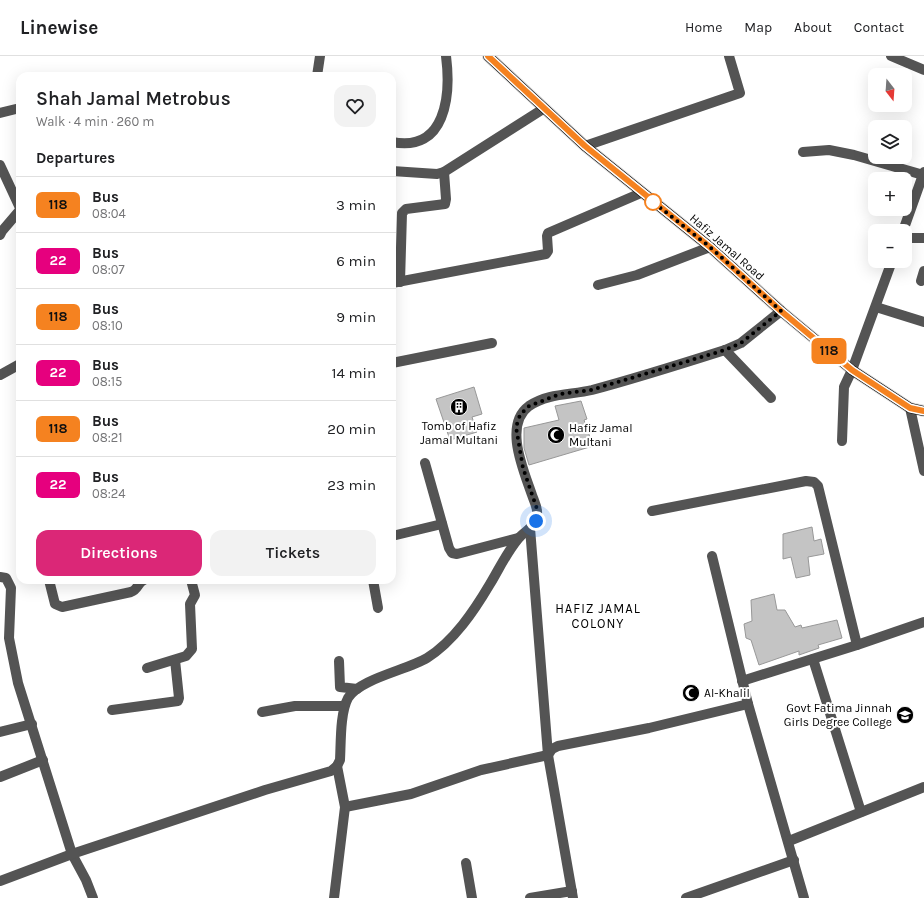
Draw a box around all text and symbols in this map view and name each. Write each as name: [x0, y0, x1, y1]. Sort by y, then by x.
text: Linewise: [20, 17, 98, 39]
text: Home: [685, 19, 722, 36]
text: Map: [744, 19, 772, 36]
text: About: [794, 19, 832, 36]
text: Contact: [854, 19, 904, 36]
north arrow: [868, 68, 912, 112]
map controls: [868, 68, 912, 268]
button: heart: [334, 85, 376, 127]
text: Shah Jamal Metrobus: [36, 88, 231, 110]
text: Walk · 4 min · 260 m: [36, 114, 155, 129]
button: layers: [868, 120, 912, 164]
text: Departures: [36, 149, 115, 167]
button: +: [868, 172, 912, 216]
text: Bus: [92, 188, 119, 206]
unlabelled marker: [644, 193, 662, 211]
text: 118: [48, 196, 68, 213]
text: 3 min: [336, 196, 376, 214]
text: 08:04: [92, 206, 126, 221]
street label: Hafiz Jamal Road: [687, 211, 767, 283]
button: −: [868, 224, 912, 268]
text: Bus: [92, 244, 119, 262]
text: 22: [50, 252, 66, 269]
text: 6 min: [336, 252, 376, 270]
text: 08:07: [92, 262, 125, 277]
text: Bus: [92, 300, 119, 318]
text: 118: [48, 308, 68, 325]
text: 9 min: [336, 308, 376, 326]
text: 08:10: [92, 318, 123, 333]
line badge: 118: [806, 338, 852, 364]
text: 118: [819, 342, 839, 359]
text: Bus: [92, 356, 119, 374]
text: 22: [50, 364, 66, 381]
text: 14 min: [332, 364, 376, 382]
text: 08:15: [92, 374, 122, 389]
building icon: Tomb of Hafiz Jamal Multani: [449, 397, 469, 417]
text: Bus: [92, 412, 119, 430]
place label: Tomb of Hafiz Jamal Multani: [420, 419, 498, 447]
text: 118: [48, 420, 68, 437]
text: 20 min: [327, 420, 376, 438]
place label: Hafiz Jamal Multani: [569, 421, 633, 449]
mosque icon: Hafiz Jamal Multani: [546, 425, 566, 445]
text: 08:21: [92, 430, 123, 445]
text: Bus: [92, 468, 119, 486]
text: 22: [50, 476, 66, 493]
text: 23 min: [327, 476, 376, 494]
text: 08:24: [92, 486, 126, 501]
your location: [526, 511, 546, 531]
button: Directions: [36, 530, 202, 576]
button: Tickets: [210, 530, 376, 576]
district label: HAFIZ JAMAL COLONY: [555, 601, 641, 631]
mosque icon: Al-Khalil: [681, 683, 701, 703]
place label: Al-Khalil: [704, 686, 750, 700]
place label: Govt Fatima Jinnah Girls Degree College: [784, 701, 892, 729]
school or university icon: Govt Fatima Jinnah Girls Degree College: [895, 705, 915, 725]

